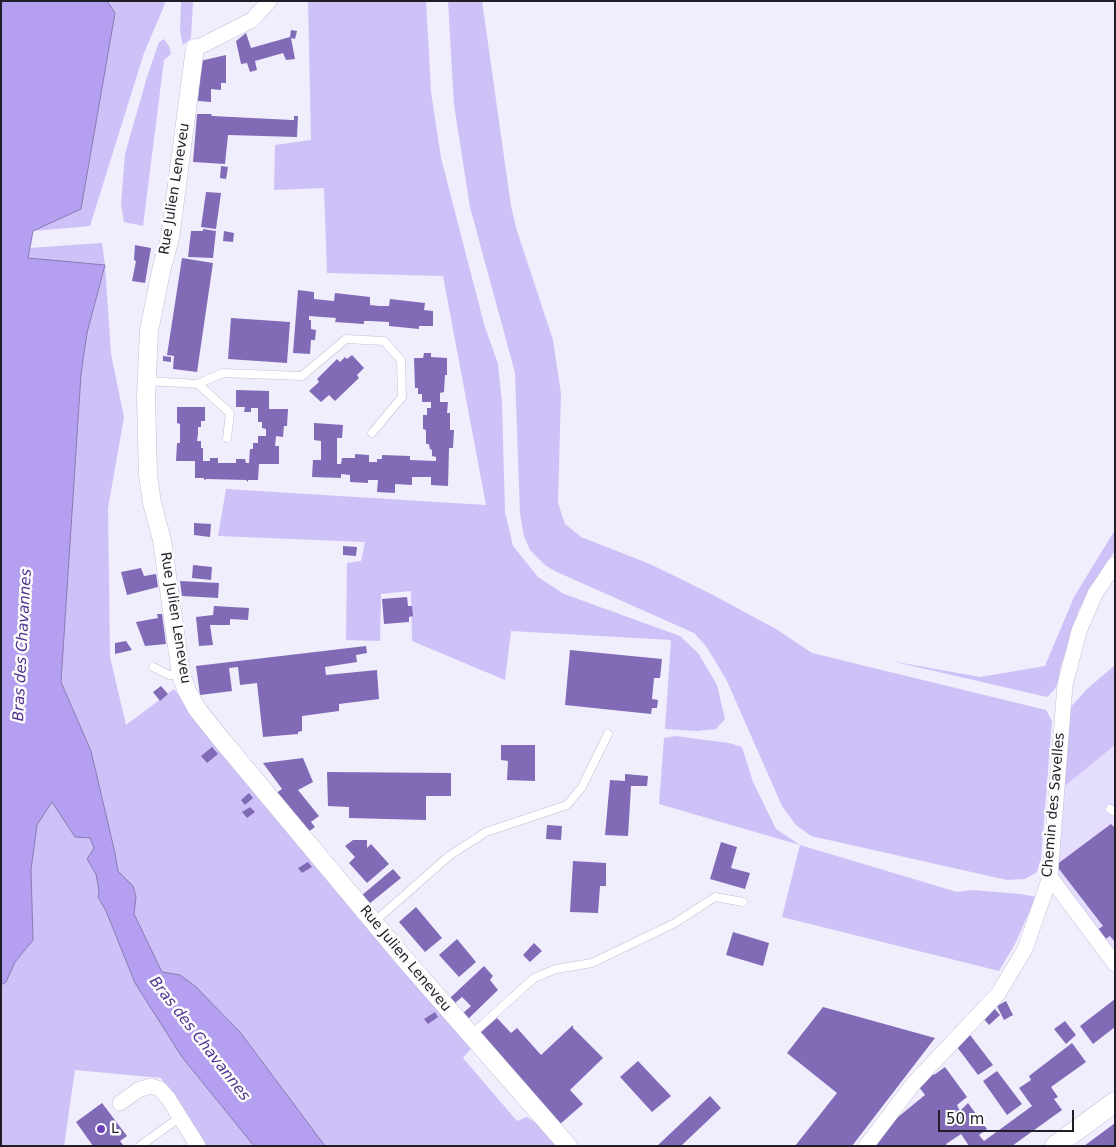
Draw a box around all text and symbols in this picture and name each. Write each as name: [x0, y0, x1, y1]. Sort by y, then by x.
street label: Rue Julien Leneveu: [156, 122, 194, 256]
street label: Rue Julien Leneveu: [156, 551, 194, 685]
water label: Bras des Chavannes: [10, 568, 36, 722]
street label: Chemin des Savelles: [1039, 732, 1069, 878]
street label: Rue Julien Leneveu: [356, 903, 454, 1015]
water label: Bras des Chavannes: [145, 973, 253, 1105]
scale bar: [941, 1100, 1077, 1132]
text: 50 m: [946, 1110, 984, 1128]
place label: L: [111, 1121, 119, 1137]
marker: L: [95, 1123, 107, 1135]

